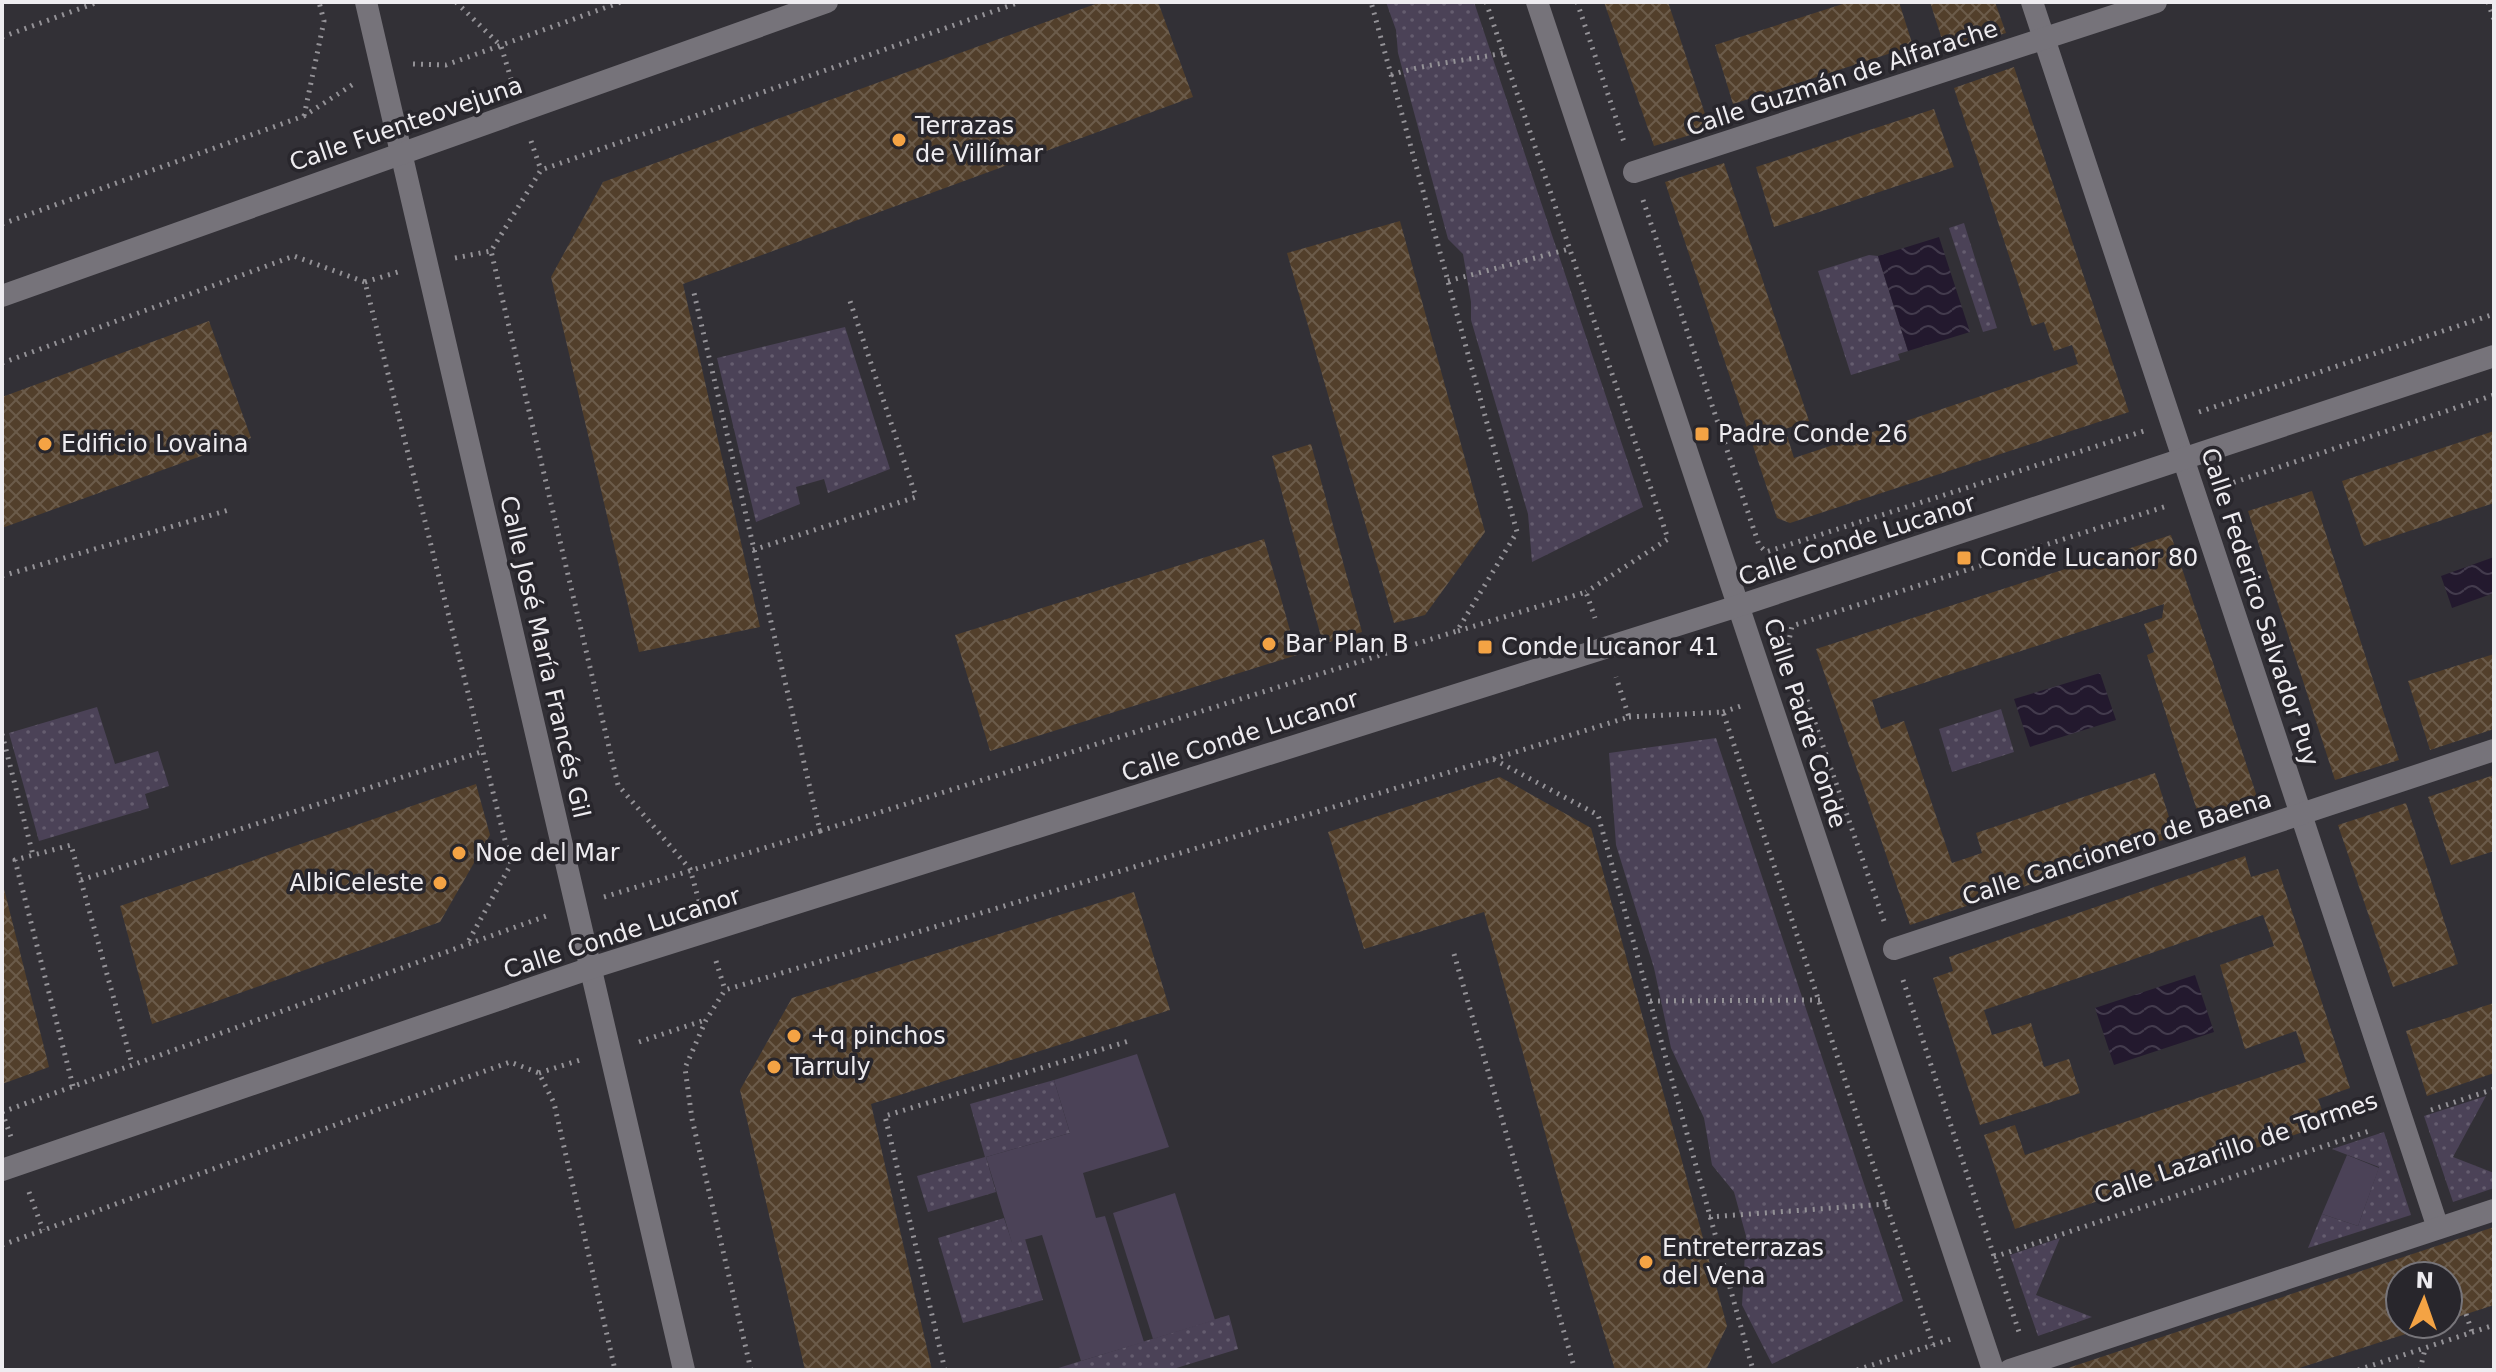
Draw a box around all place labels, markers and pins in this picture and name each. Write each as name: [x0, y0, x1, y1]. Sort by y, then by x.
place label: Terrazas de Villímar: [914, 112, 1043, 168]
marker: Terrazas de Villímar: [890, 131, 908, 149]
place label: Padre Conde 26: [1718, 420, 1908, 448]
marker: Padre Conde 26: [1693, 425, 1711, 443]
place label: Edificio Lovaina: [61, 430, 249, 458]
marker: Edificio Lovaina: [36, 435, 54, 453]
place label: Conde Lucanor 80: [1980, 544, 2198, 572]
marker: Conde Lucanor 80: [1955, 549, 1973, 567]
place label: Bar Plan B: [1285, 630, 1409, 658]
place label: Conde Lucanor 41: [1501, 633, 1719, 661]
marker: Bar Plan B: [1260, 635, 1278, 653]
marker: Conde Lucanor 41: [1476, 638, 1494, 656]
place label: Noe del Mar: [475, 839, 620, 867]
marker: Noe del Mar: [450, 844, 468, 862]
place label: AlbiCeleste: [289, 869, 424, 897]
marker: AlbiCeleste: [431, 874, 449, 892]
place label: +q pinchos: [810, 1022, 946, 1050]
marker: +q pinchos: [785, 1027, 803, 1045]
place label: Tarruly: [789, 1053, 871, 1081]
marker: Tarruly: [765, 1058, 783, 1076]
place label: Entreterrazas del Vena: [1662, 1234, 1824, 1290]
marker: Entreterrazas del Vena: [1637, 1253, 1655, 1271]

